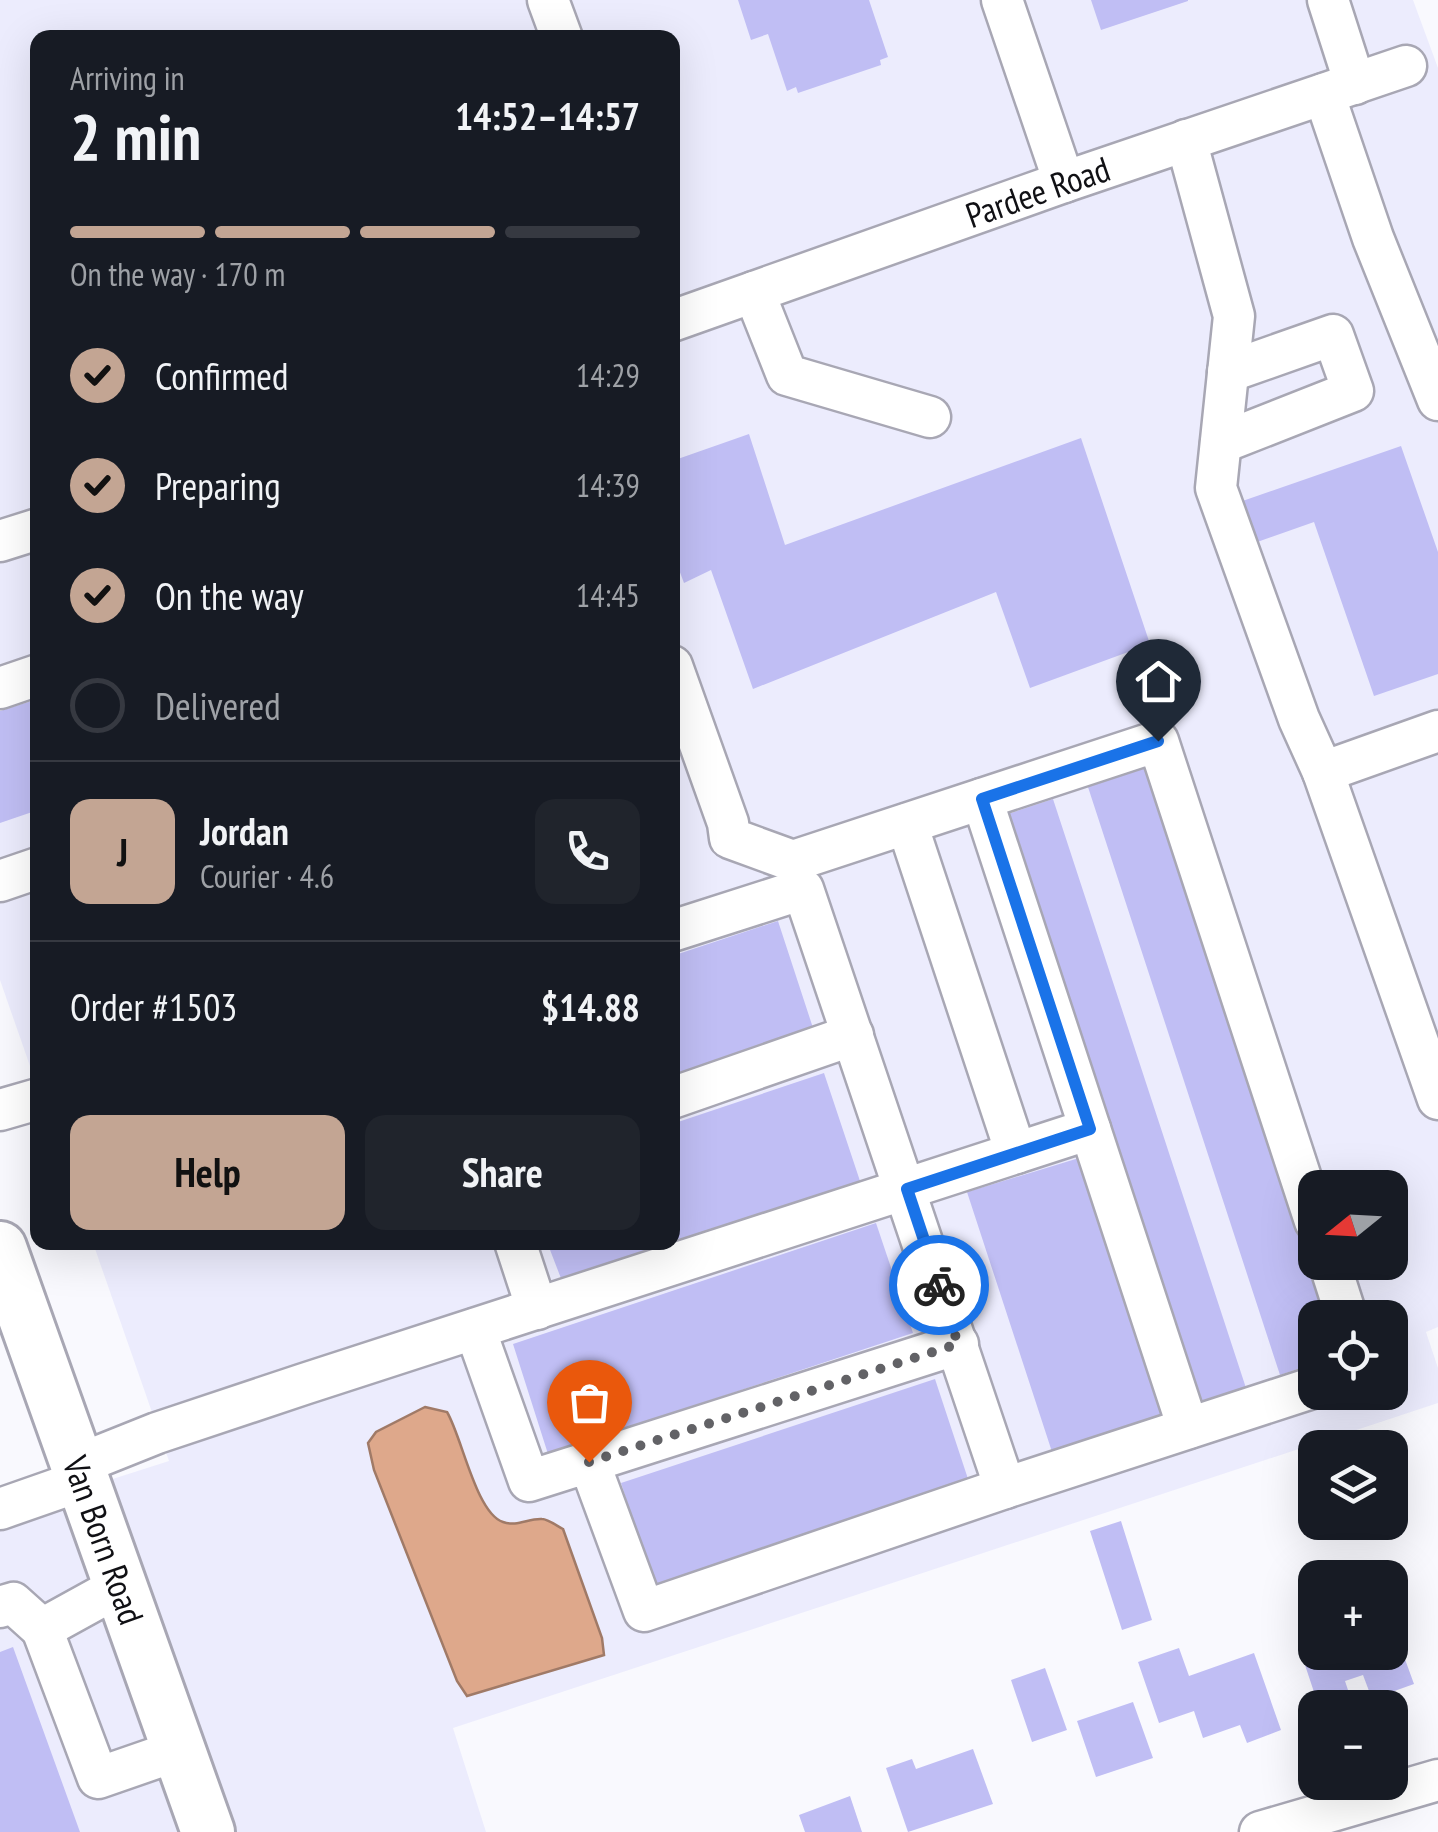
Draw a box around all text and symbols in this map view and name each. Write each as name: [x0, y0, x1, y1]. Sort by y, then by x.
text: Arriving in: [70, 57, 185, 99]
text: 14:52–14:57: [455, 91, 640, 140]
text: 2 min: [70, 94, 201, 178]
street label: Pardee Road: [960, 145, 1116, 238]
text: On the way · 170 m: [70, 253, 285, 295]
icon: check: [70, 348, 125, 403]
text: Confirmed: [155, 351, 288, 400]
text: 14:29: [576, 354, 640, 396]
icon: check: [70, 458, 125, 513]
text: Preparing: [155, 461, 281, 510]
text: 14:39: [576, 464, 640, 506]
icon: check: [70, 568, 125, 623]
text: On the way: [155, 571, 303, 620]
text: 14:45: [576, 574, 640, 616]
pin: [1116, 639, 1201, 742]
icon: home: [1131, 654, 1186, 709]
text: Delivered: [155, 681, 281, 730]
button: phone: [535, 799, 640, 904]
text: Jordan: [200, 806, 289, 855]
text: J: [117, 827, 128, 876]
text: Courier · 4.6: [200, 855, 334, 897]
text: Order #1503: [70, 982, 237, 1031]
text: $14.88: [541, 982, 640, 1031]
button: Help: [70, 1115, 345, 1230]
button: Share: [365, 1115, 640, 1230]
north arrow: [1298, 1170, 1408, 1280]
map controls: [1298, 1170, 1408, 1800]
courier: [889, 1235, 989, 1335]
icon: bike: [912, 1258, 967, 1313]
button: locate: [1298, 1300, 1408, 1410]
pin: [547, 1360, 632, 1463]
icon: bag: [562, 1375, 617, 1430]
button: layers: [1298, 1430, 1408, 1540]
street label: Van Born Road: [53, 1449, 155, 1630]
button: +: [1298, 1560, 1408, 1670]
button: −: [1298, 1690, 1408, 1800]

